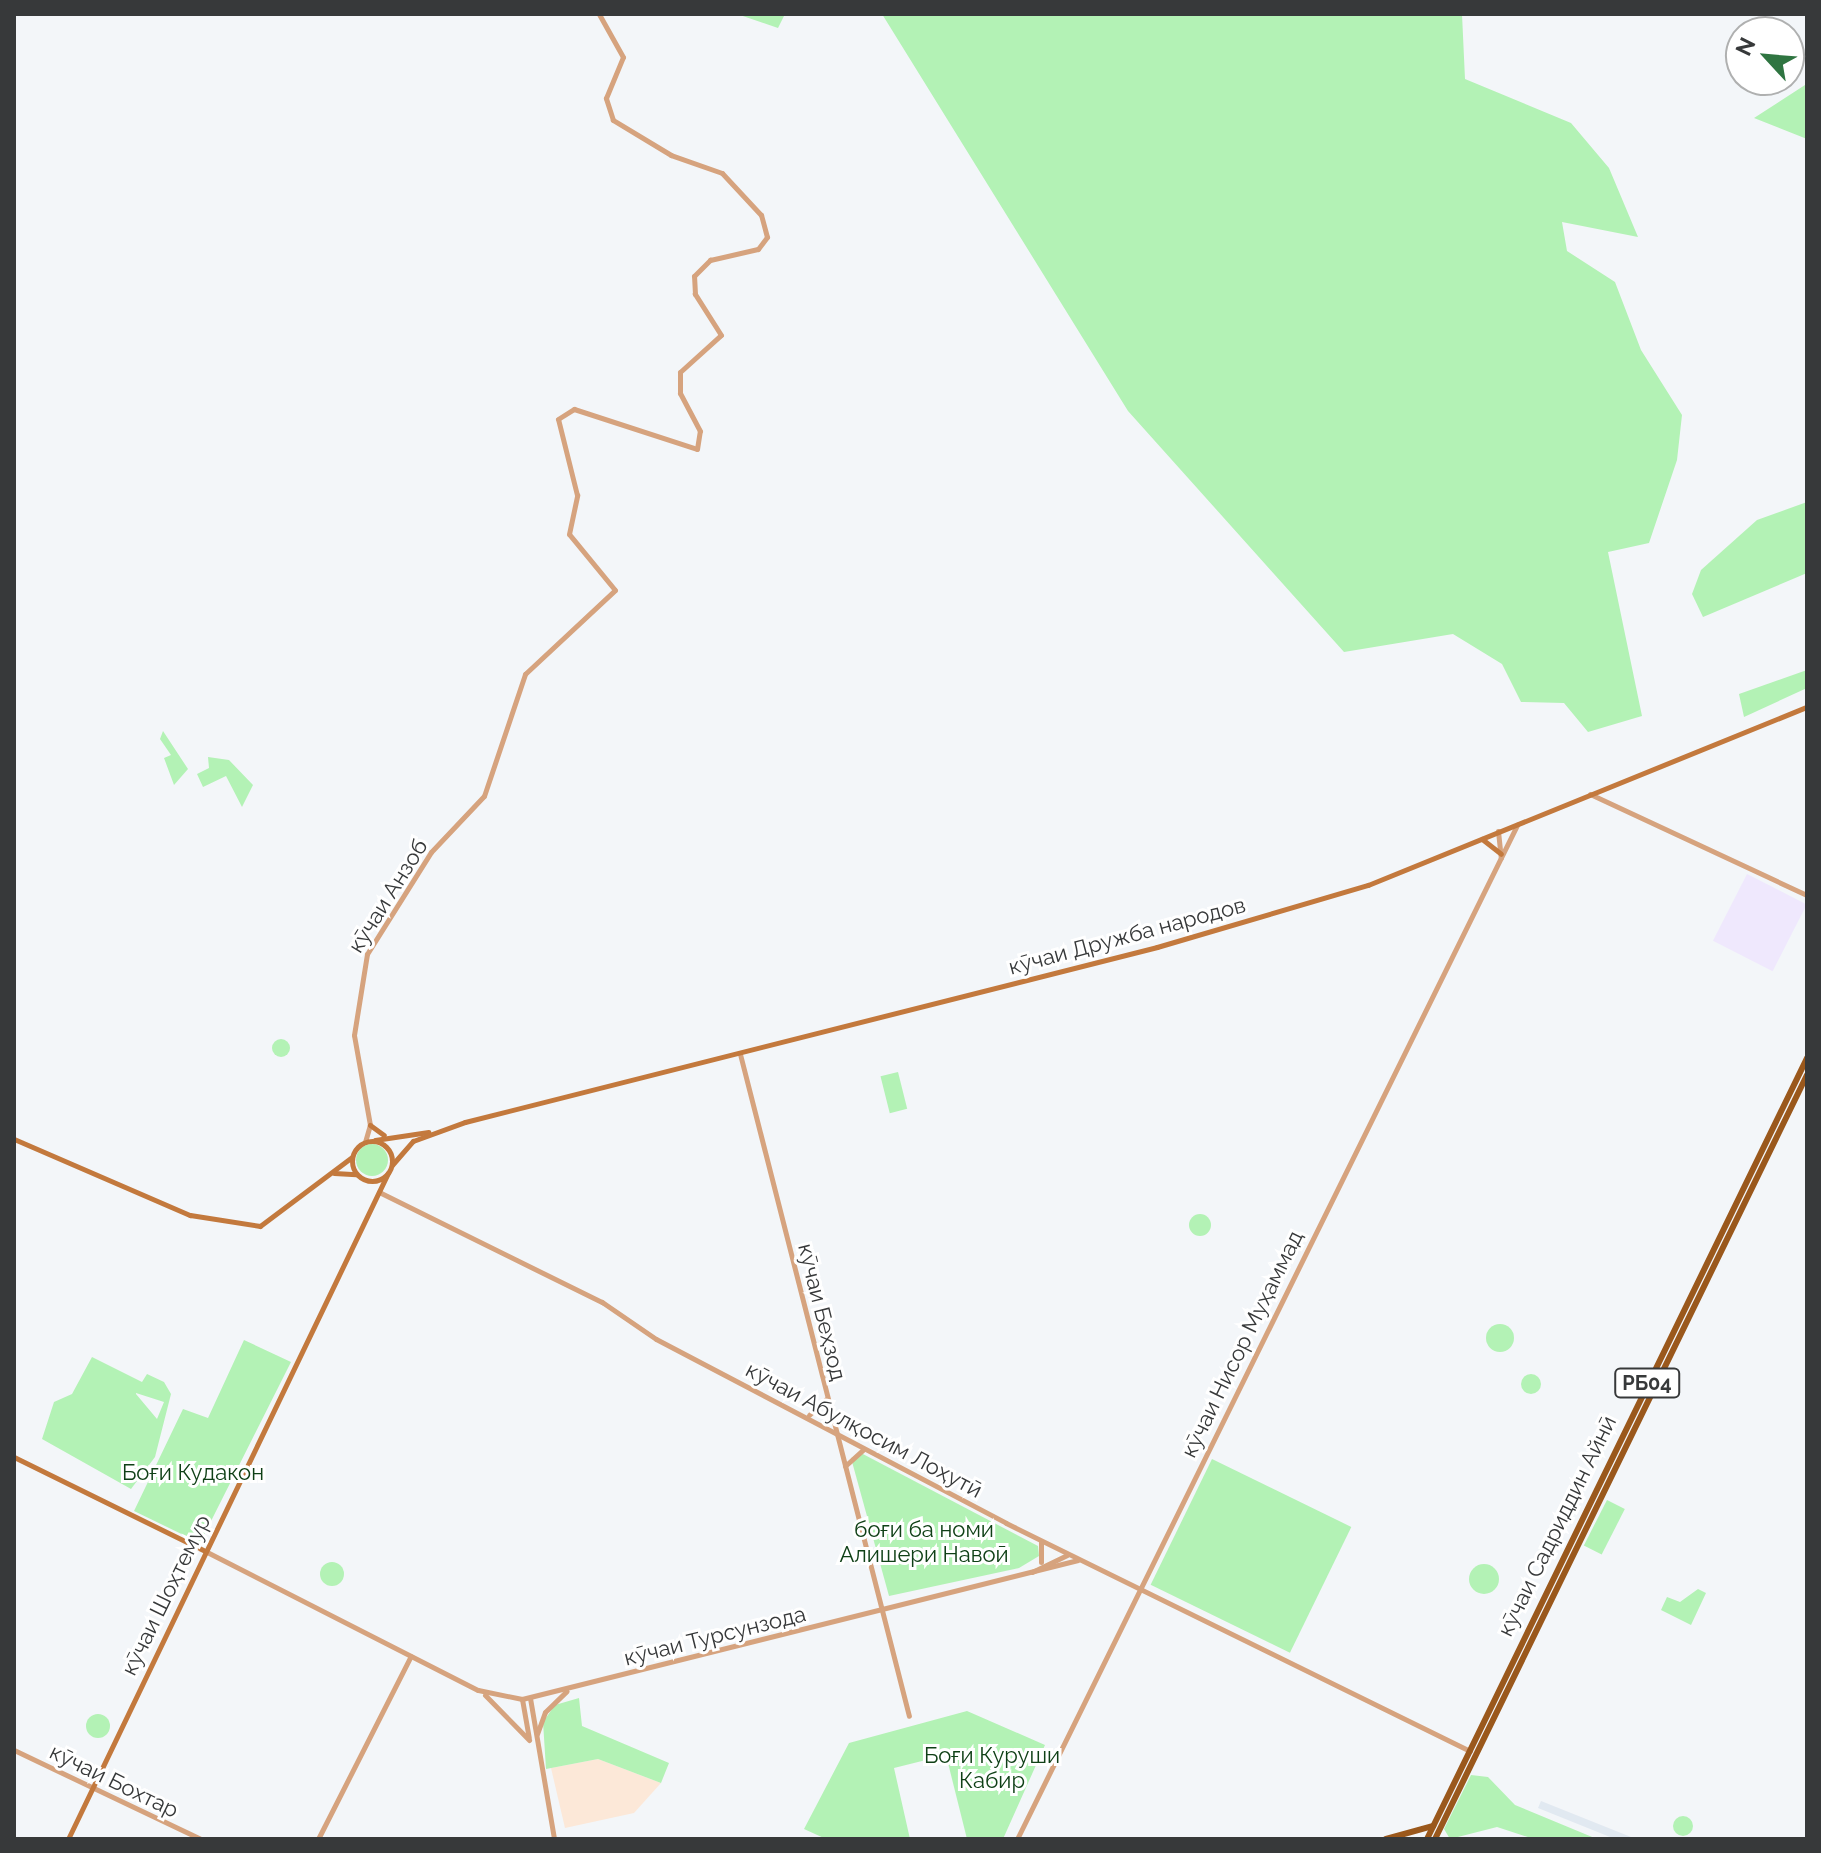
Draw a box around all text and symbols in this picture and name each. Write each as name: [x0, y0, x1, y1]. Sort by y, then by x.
north arrow: [1725, 16, 1805, 96]
text: N: [1730, 33, 1761, 60]
street label: кӯчаи Анзоб: [342, 834, 434, 958]
street label: кӯчаи Дружба народов: [1006, 892, 1248, 980]
street label: кӯчаи Нисор Муҳаммад: [1175, 1226, 1309, 1462]
street label: кӯчаи Беҳзод: [792, 1241, 852, 1383]
street label: кӯчаи Абулқосим Лоҳутӣ: [741, 1356, 987, 1504]
road number: РБ04: [1613, 1367, 1681, 1399]
street label: кӯчаи Садриддин Айнӣ: [1492, 1411, 1622, 1641]
park label: Боғи Кудакон: [122, 1460, 264, 1486]
street label: кӯчаи Шоҳтемур: [116, 1510, 216, 1680]
park label: боғи ба номи Алишери Навоӣ: [839, 1516, 1009, 1568]
street label: кӯчаи Турсунзода: [621, 1601, 809, 1671]
street label: кӯчаи Бохтар: [45, 1738, 183, 1824]
park label: Боғи Куруши Кабир: [924, 1742, 1060, 1794]

